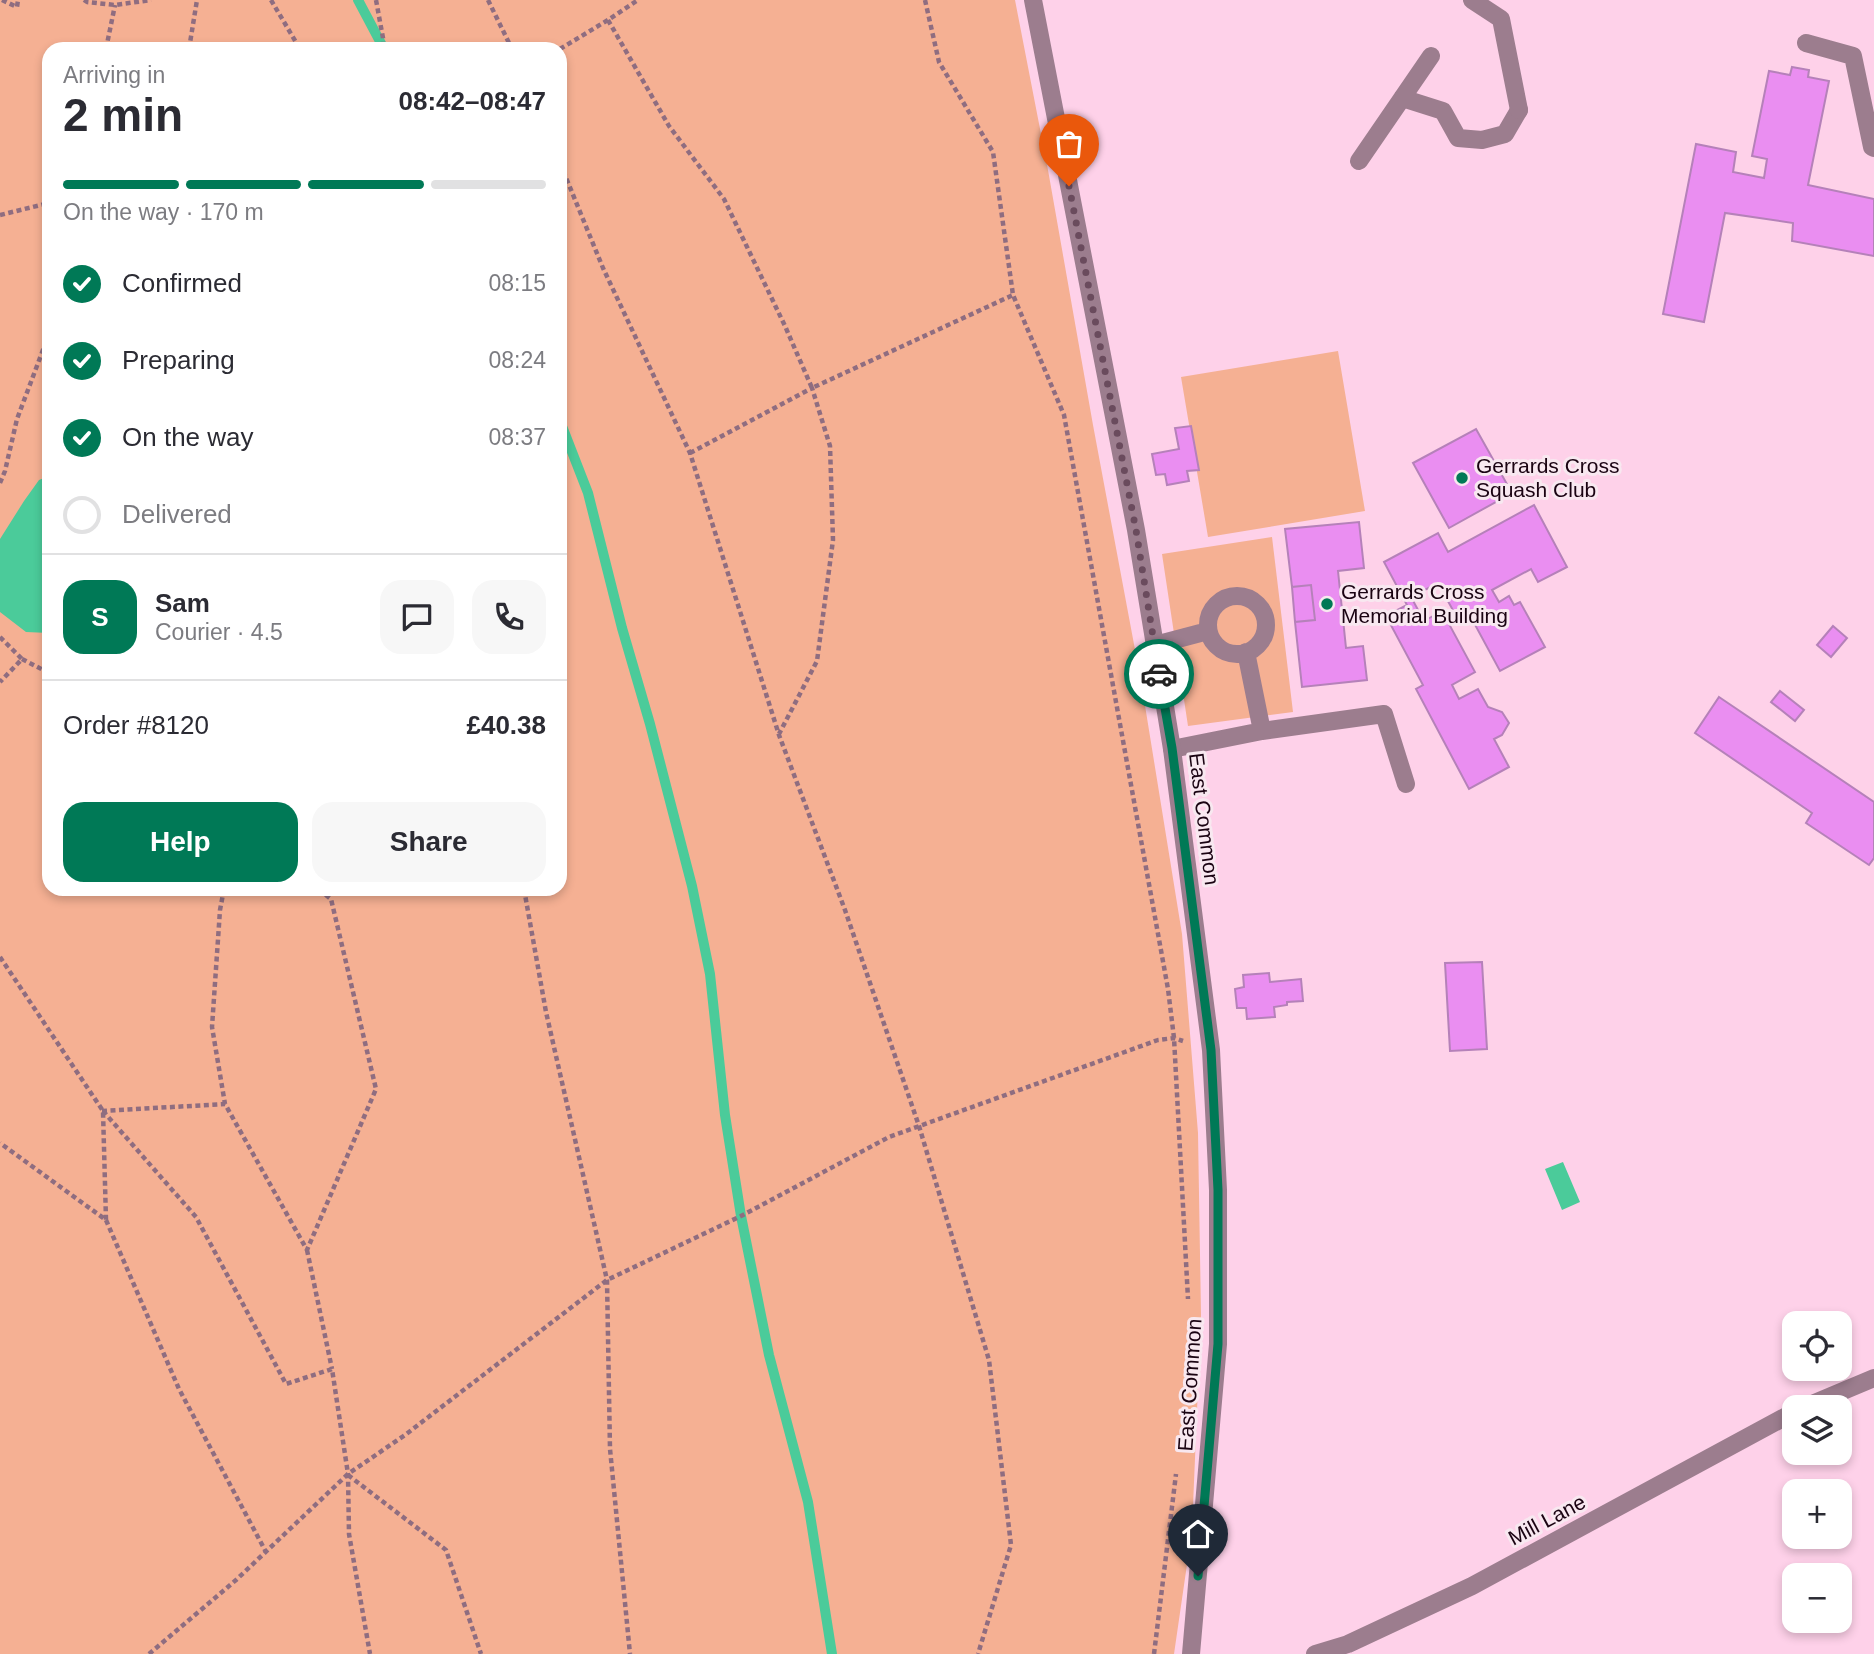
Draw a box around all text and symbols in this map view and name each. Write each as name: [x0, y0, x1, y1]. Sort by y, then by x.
text: Arriving in: [63, 62, 165, 88]
text: 08:42–08:47: [399, 86, 546, 116]
text: 2 min: [63, 89, 183, 141]
pin: [1039, 114, 1099, 186]
icon: bag: [1050, 125, 1088, 163]
text: On the way · 170 m: [63, 199, 264, 225]
icon: check: [63, 265, 101, 303]
text: Confirmed: [122, 268, 242, 298]
text: 08:15: [488, 270, 546, 296]
icon: check: [63, 342, 101, 380]
text: Preparing: [122, 345, 235, 375]
text: 08:24: [488, 347, 546, 373]
icon: check: [63, 419, 101, 457]
text: On the way: [122, 422, 254, 452]
text: 08:37: [488, 424, 546, 450]
place label: Gerrards Cross Squash Club: [1476, 454, 1620, 501]
marker: Gerrards Cross Squash Club: [1454, 470, 1470, 486]
text: Delivered: [122, 499, 232, 529]
button: chat: [380, 580, 454, 654]
button: phone: [472, 580, 546, 654]
place label: Gerrards Cross Memorial Building: [1341, 580, 1508, 627]
text: Sam: [155, 588, 210, 618]
marker: Gerrards Cross Memorial Building: [1319, 596, 1335, 612]
text: S: [91, 602, 109, 632]
text: Courier · 4.5: [155, 619, 283, 645]
courier: [1124, 639, 1194, 709]
icon: car: [1140, 655, 1178, 693]
text: Order #8120: [63, 710, 209, 740]
text: £40.38: [466, 710, 546, 740]
street label: East Common: [1185, 752, 1224, 886]
button: Help: [63, 802, 298, 882]
button: Share: [312, 802, 546, 882]
map controls: [1782, 1311, 1852, 1633]
button: locate: [1782, 1311, 1852, 1381]
street label: East Common: [1173, 1318, 1206, 1452]
button: layers: [1782, 1395, 1852, 1465]
button: +: [1782, 1479, 1852, 1549]
street label: Mill Lane: [1504, 1490, 1589, 1549]
pin: [1168, 1504, 1228, 1576]
icon: home: [1179, 1515, 1217, 1553]
button: −: [1782, 1563, 1852, 1633]

